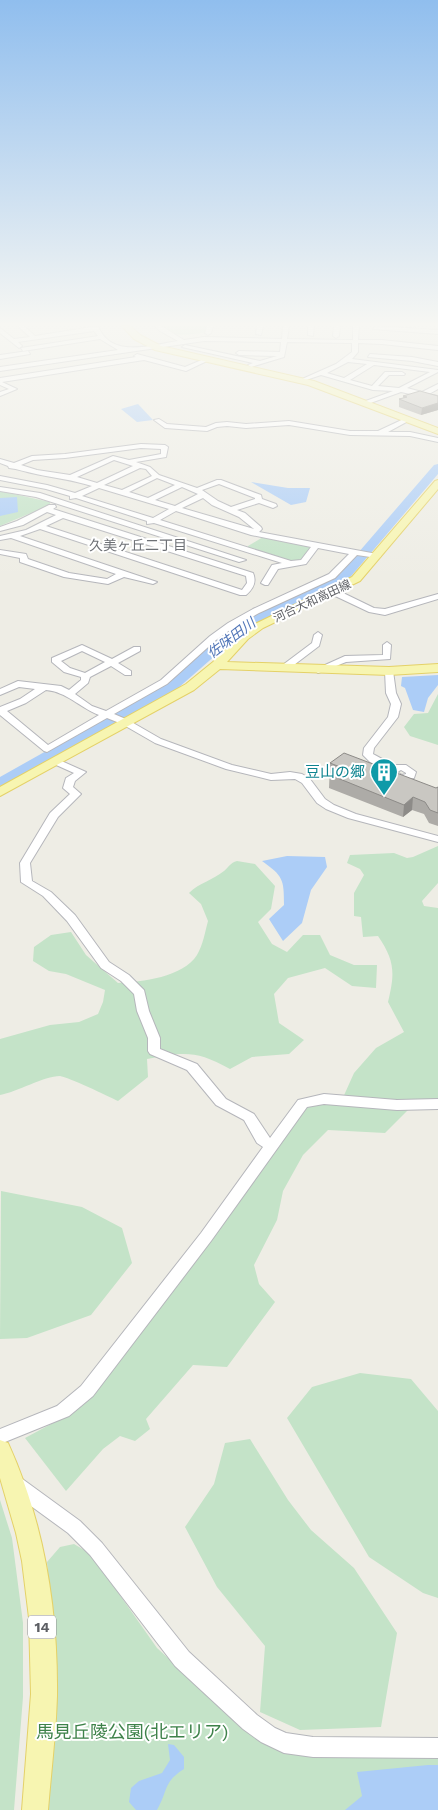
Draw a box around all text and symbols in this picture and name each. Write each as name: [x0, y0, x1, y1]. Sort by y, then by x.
district label: 久美ヶ丘二丁目: [89, 537, 187, 553]
street label: 河合大和高田線: [271, 577, 353, 625]
water label: 佐味田川: [204, 614, 260, 661]
building icon: 豆山の郷: [369, 757, 399, 796]
place label: 豆山の郷: [305, 763, 365, 781]
road number: 14: [28, 1615, 56, 1638]
park label: 馬見丘陵公園(北エリア): [36, 1721, 228, 1742]

